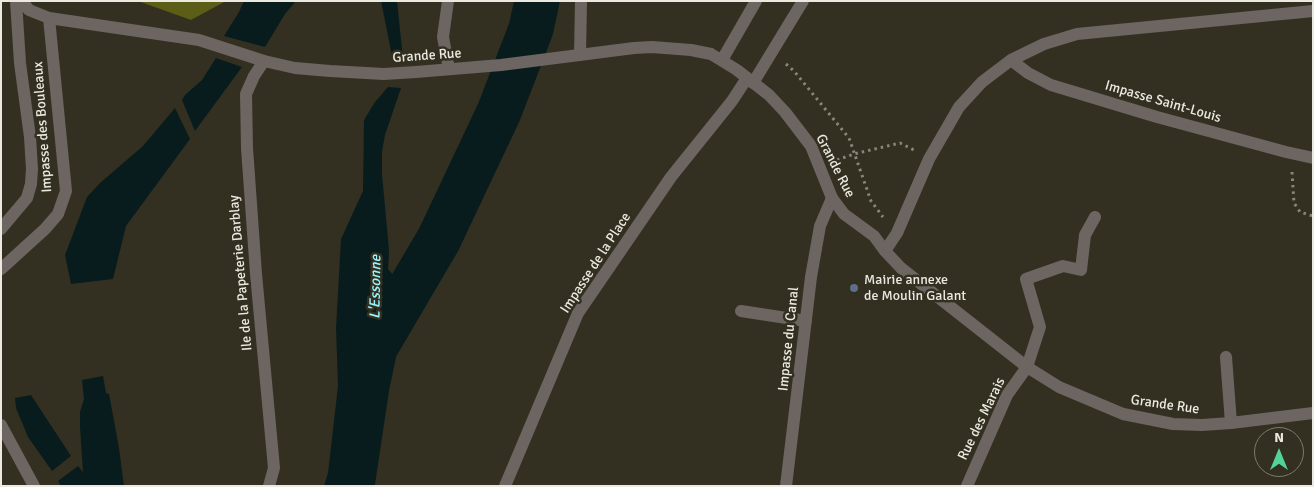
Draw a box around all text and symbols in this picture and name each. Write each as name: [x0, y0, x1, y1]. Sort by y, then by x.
street label: Grande Rue: [392, 45, 462, 67]
street label: Impasse des Bouleaux: [30, 61, 56, 193]
street label: Impasse Saint-Louis: [1103, 77, 1223, 127]
street label: Grande Rue: [812, 131, 858, 201]
street label: Ile de la Papeterie Darblay: [226, 194, 256, 352]
street label: Impasse de la Place: [557, 210, 635, 316]
water label: L'Essonne: [366, 255, 386, 319]
place label: Mairie annexe de Moulin Galant: [864, 272, 966, 304]
marker: Mairie annexe de Moulin Galant: [848, 282, 860, 294]
street label: Impasse du Canal: [775, 286, 803, 392]
street label: Rue des Marais: [955, 375, 1009, 463]
street label: Grande Rue: [1130, 392, 1200, 418]
north arrow: [1254, 427, 1304, 477]
text: N: [1274, 429, 1284, 446]

